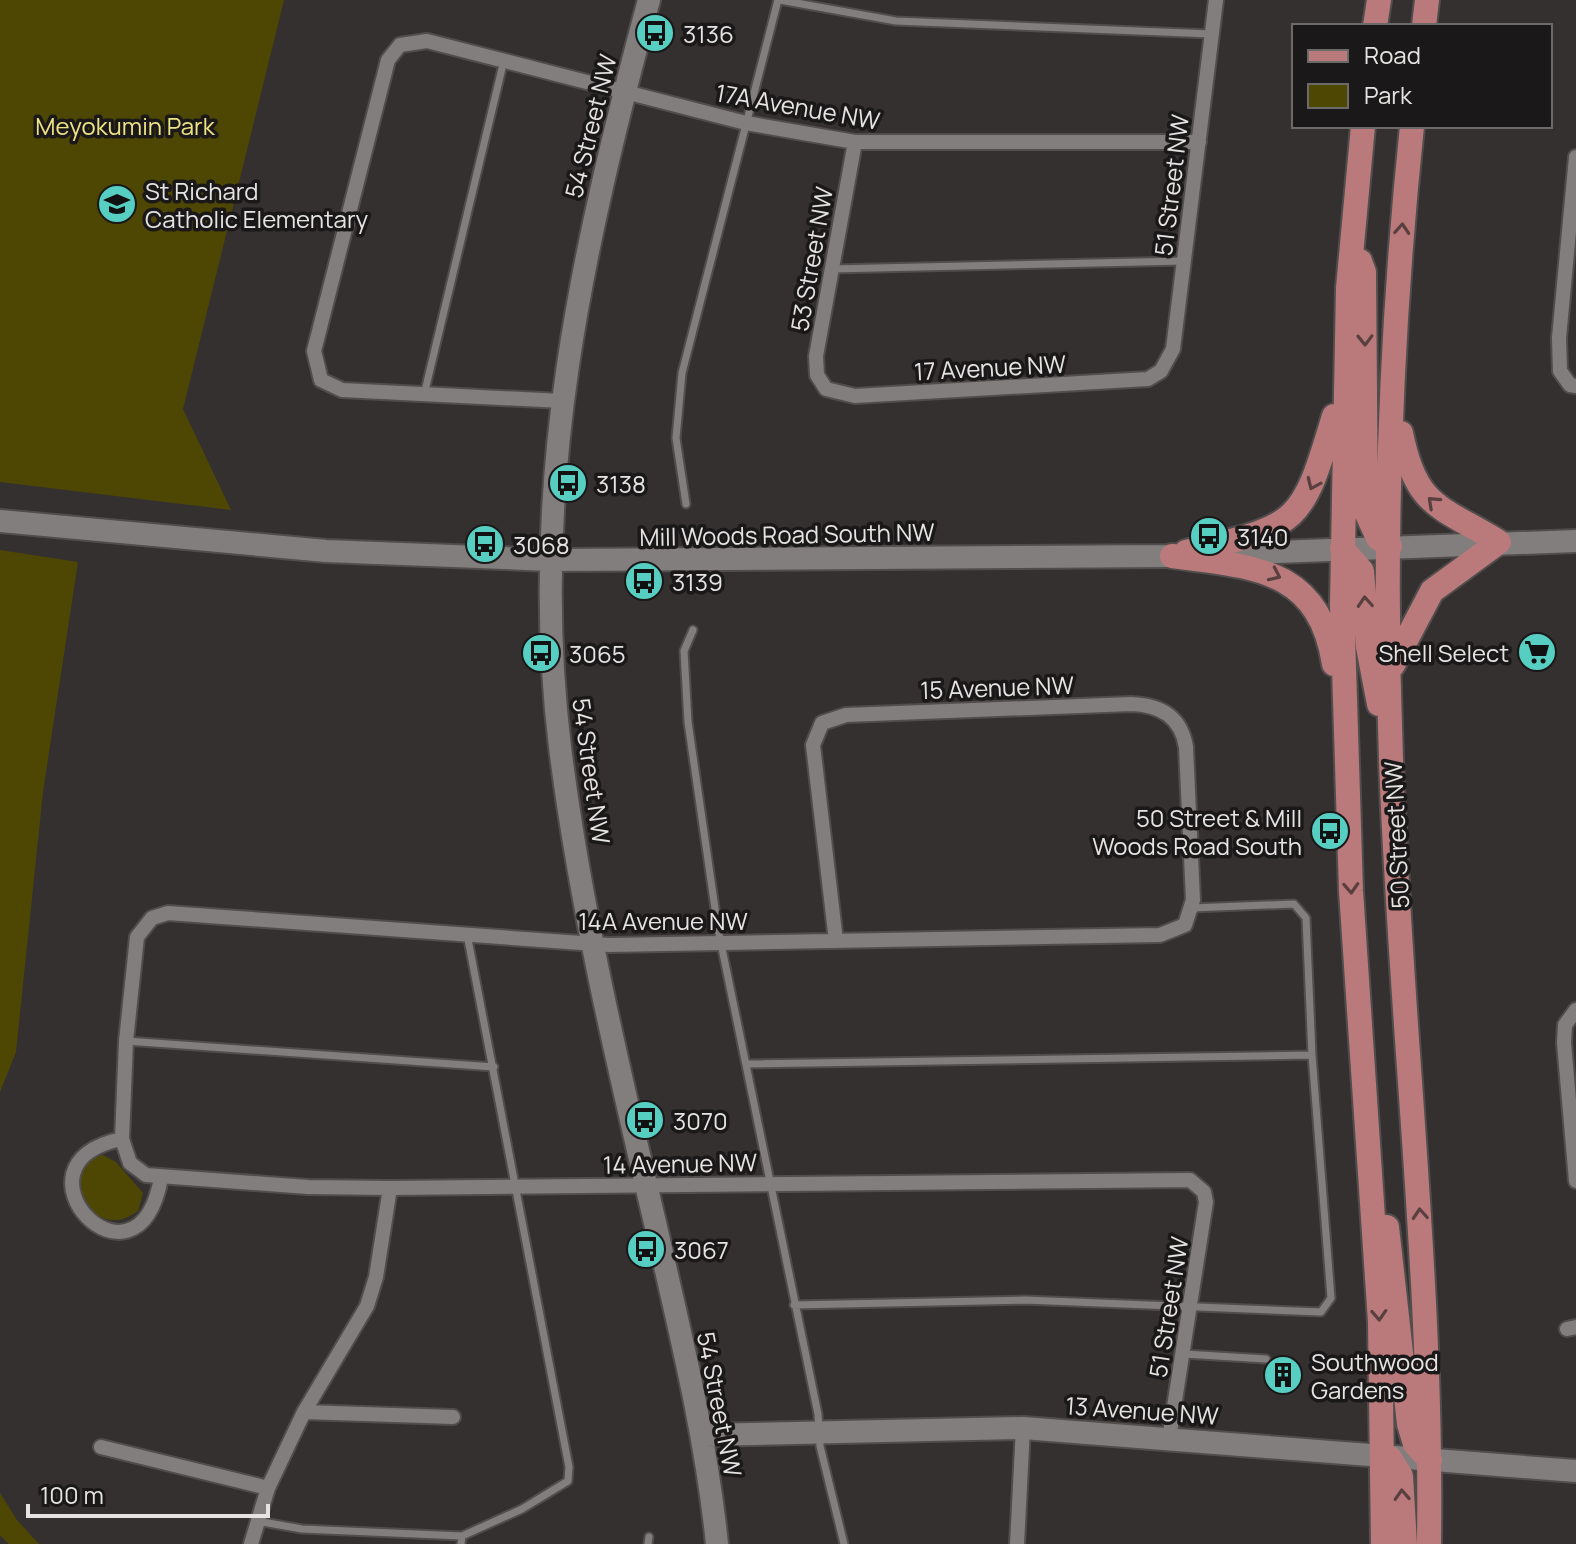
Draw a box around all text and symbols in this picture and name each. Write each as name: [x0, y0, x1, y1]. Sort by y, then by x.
bus stop icon: 3136: [634, 12, 676, 54]
place label: 3136: [683, 17, 734, 50]
legend: [1292, 24, 1552, 128]
text: Road: [1364, 38, 1421, 71]
street label: 54 Street NW: [556, 50, 624, 201]
street label: 17A Avenue NW: [713, 75, 883, 137]
text: Park: [1364, 78, 1413, 111]
park label: Meyokumin Park: [35, 109, 216, 142]
street label: 51 Street NW: [1146, 112, 1196, 258]
place label: St Richard Catholic Elementary: [145, 174, 368, 235]
school or university icon: St Richard Catholic Elementary: [96, 183, 138, 225]
street label: 53 Street NW: [782, 184, 840, 334]
one-way arrow: [1393, 222, 1410, 235]
one-way arrow: [1357, 334, 1374, 347]
street label: 17 Avenue NW: [913, 347, 1067, 387]
bus stop icon: 3138: [547, 462, 589, 504]
place label: 3138: [596, 467, 646, 500]
one-way arrow: [1307, 476, 1323, 490]
one-way arrow: [1428, 496, 1442, 511]
street label: Mill Woods Road South NW: [639, 515, 935, 553]
bus stop icon: 3140: [1188, 515, 1230, 557]
place label: 3140: [1237, 520, 1288, 553]
bus stop icon: 3068: [464, 523, 506, 565]
place label: 3068: [513, 528, 570, 561]
bus stop icon: 3139: [623, 560, 665, 602]
place label: 3139: [672, 565, 723, 598]
one-way arrow: [1267, 566, 1282, 582]
one-way arrow: [1357, 595, 1374, 608]
supermarket icon: Shell Select: [1516, 631, 1558, 673]
bus stop icon: 3065: [520, 632, 562, 674]
place label: Shell Select: [1379, 636, 1509, 669]
place label: 3065: [569, 637, 626, 670]
street label: 15 Avenue NW: [920, 668, 1075, 706]
street label: 54 Street NW: [565, 696, 619, 847]
street label: 50 Street NW: [1376, 760, 1416, 910]
place label: 50 Street & Mill Woods Road South: [1092, 801, 1302, 862]
bus stop icon: 50 Street & Mill Woods Road South: [1309, 810, 1351, 852]
one-way arrow: [1343, 882, 1360, 895]
street label: 14A Avenue NW: [578, 904, 748, 937]
bus stop icon: 3070: [624, 1099, 666, 1141]
place label: 3070: [673, 1104, 728, 1137]
street label: 14 Avenue NW: [603, 1145, 758, 1181]
one-way arrow: [1412, 1207, 1429, 1220]
bus stop icon: 3067: [625, 1228, 667, 1270]
place label: 3067: [674, 1233, 729, 1266]
street label: 51 Street NW: [1141, 1234, 1196, 1380]
one-way arrow: [1370, 1309, 1387, 1322]
street label: 54 Street NW: [690, 1329, 750, 1480]
place label: Southwood Gardens: [1311, 1345, 1439, 1406]
building icon: Southwood Gardens: [1262, 1354, 1304, 1396]
street label: 13 Avenue NW: [1064, 1388, 1220, 1432]
scale bar: [28, 1468, 268, 1518]
text: 100 m: [40, 1478, 104, 1511]
one-way arrow: [1394, 1488, 1411, 1501]

